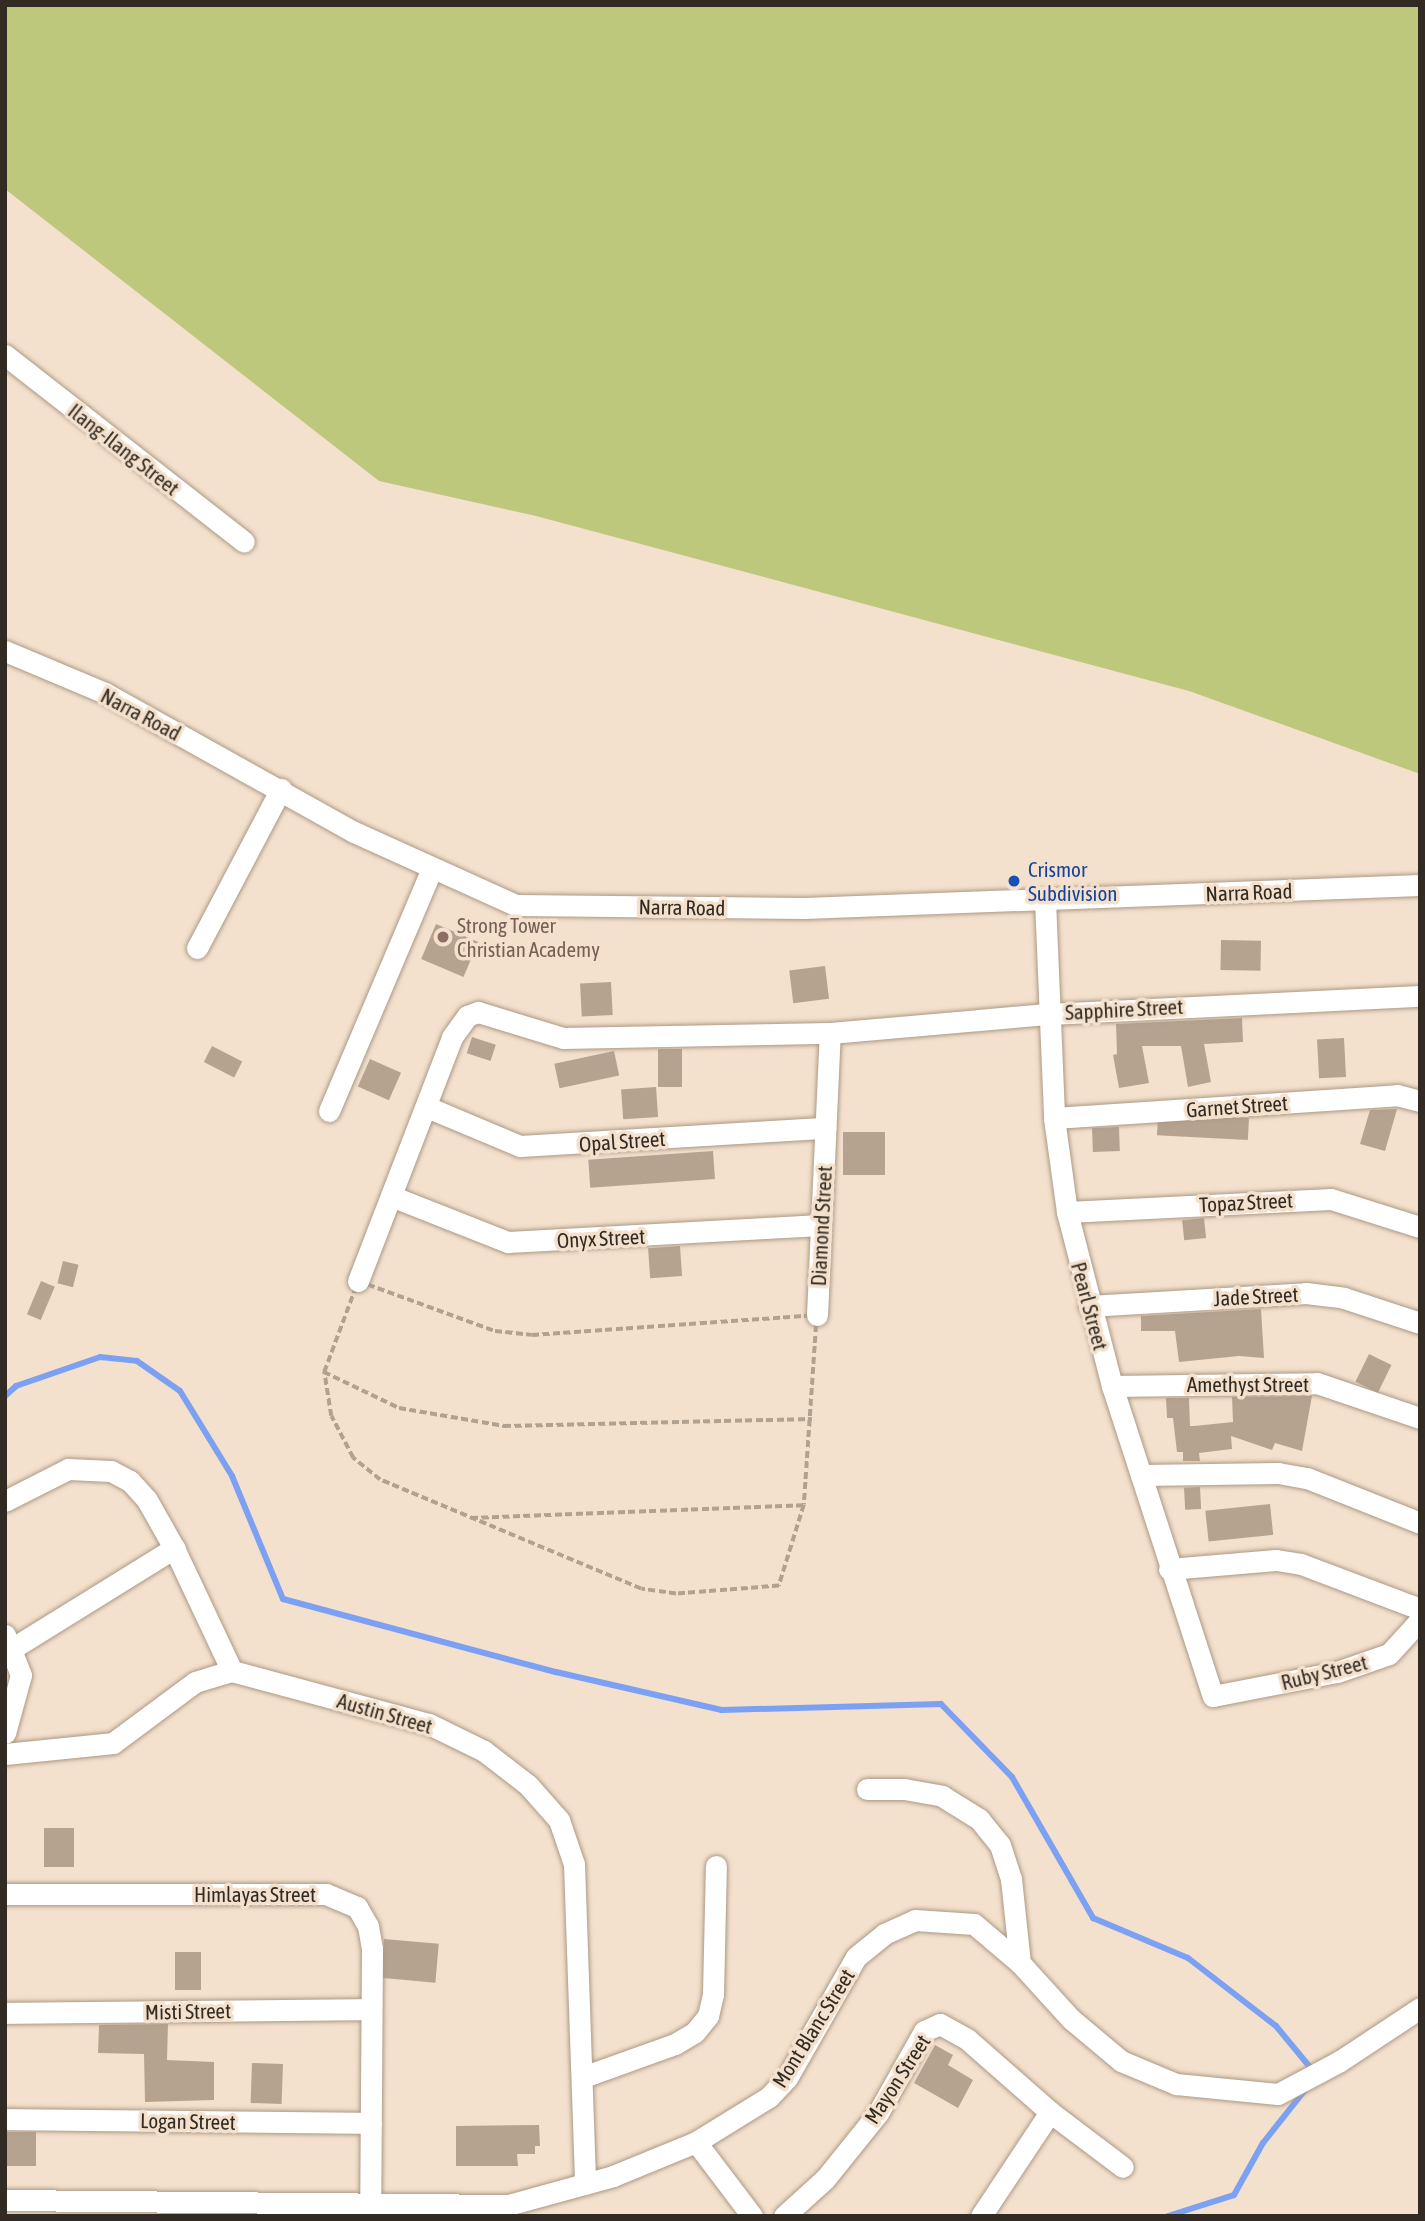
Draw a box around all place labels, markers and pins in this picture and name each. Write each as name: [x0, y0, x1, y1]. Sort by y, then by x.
place label: Crismor Subdivision: [1028, 856, 1117, 906]
marker: Crismor Subdivision: [1006, 873, 1022, 889]
place label: Strong Tower Christian Academy: [457, 912, 600, 962]
marker: Strong Tower Christian Academy: [435, 929, 451, 945]

